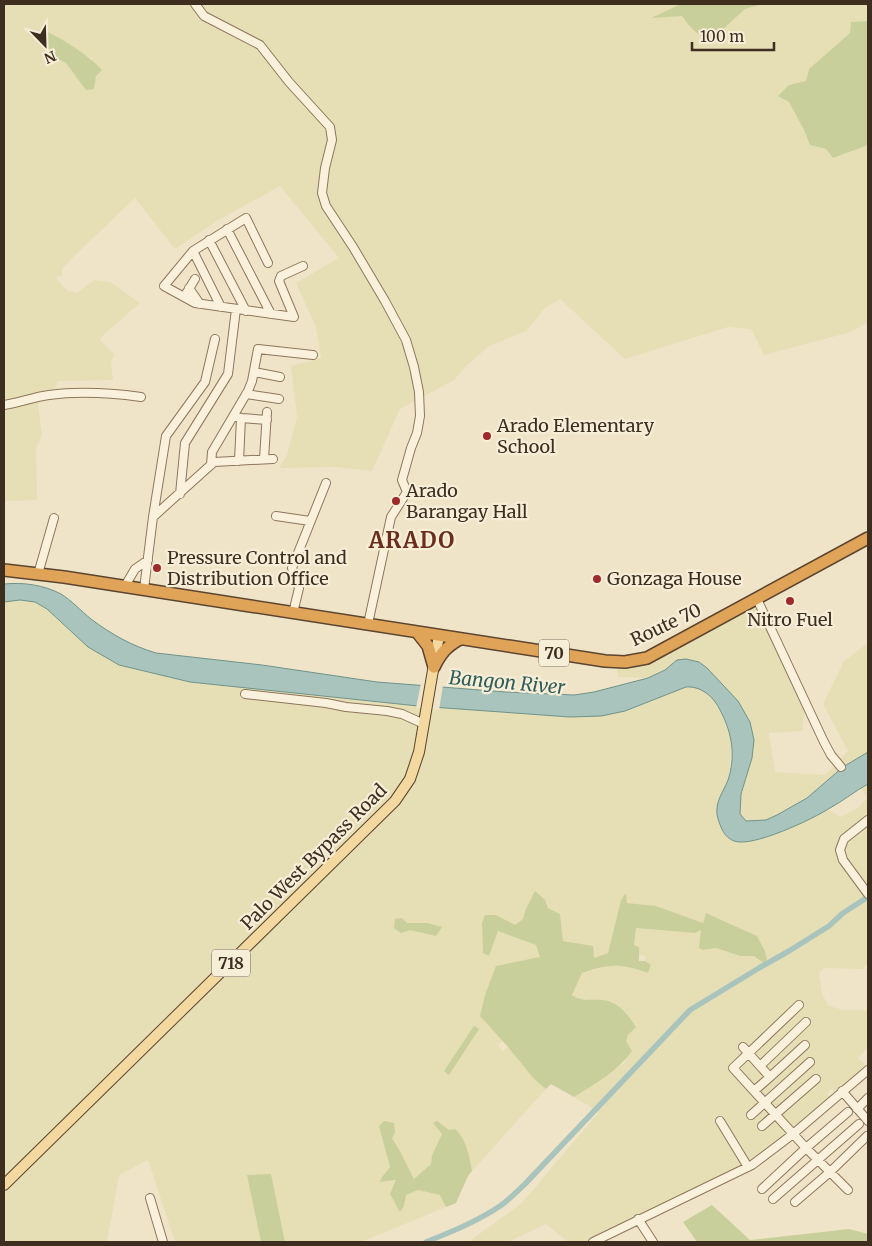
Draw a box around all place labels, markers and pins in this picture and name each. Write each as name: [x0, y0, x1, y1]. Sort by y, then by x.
place label: Arado Elementary School: [496, 414, 655, 458]
marker: Arado Elementary School: [481, 430, 493, 442]
place label: Arado Barangay Hall: [405, 479, 528, 523]
marker: Arado Barangay Hall: [390, 495, 402, 507]
place label: Pressure Control and Distribution Office: [167, 546, 347, 590]
marker: Pressure Control and Distribution Office: [151, 562, 163, 574]
place label: Gonzaga House: [607, 567, 742, 590]
marker: Gonzaga House: [591, 573, 603, 585]
marker: Nitro Fuel: [784, 595, 796, 607]
place label: Nitro Fuel: [747, 608, 833, 631]

